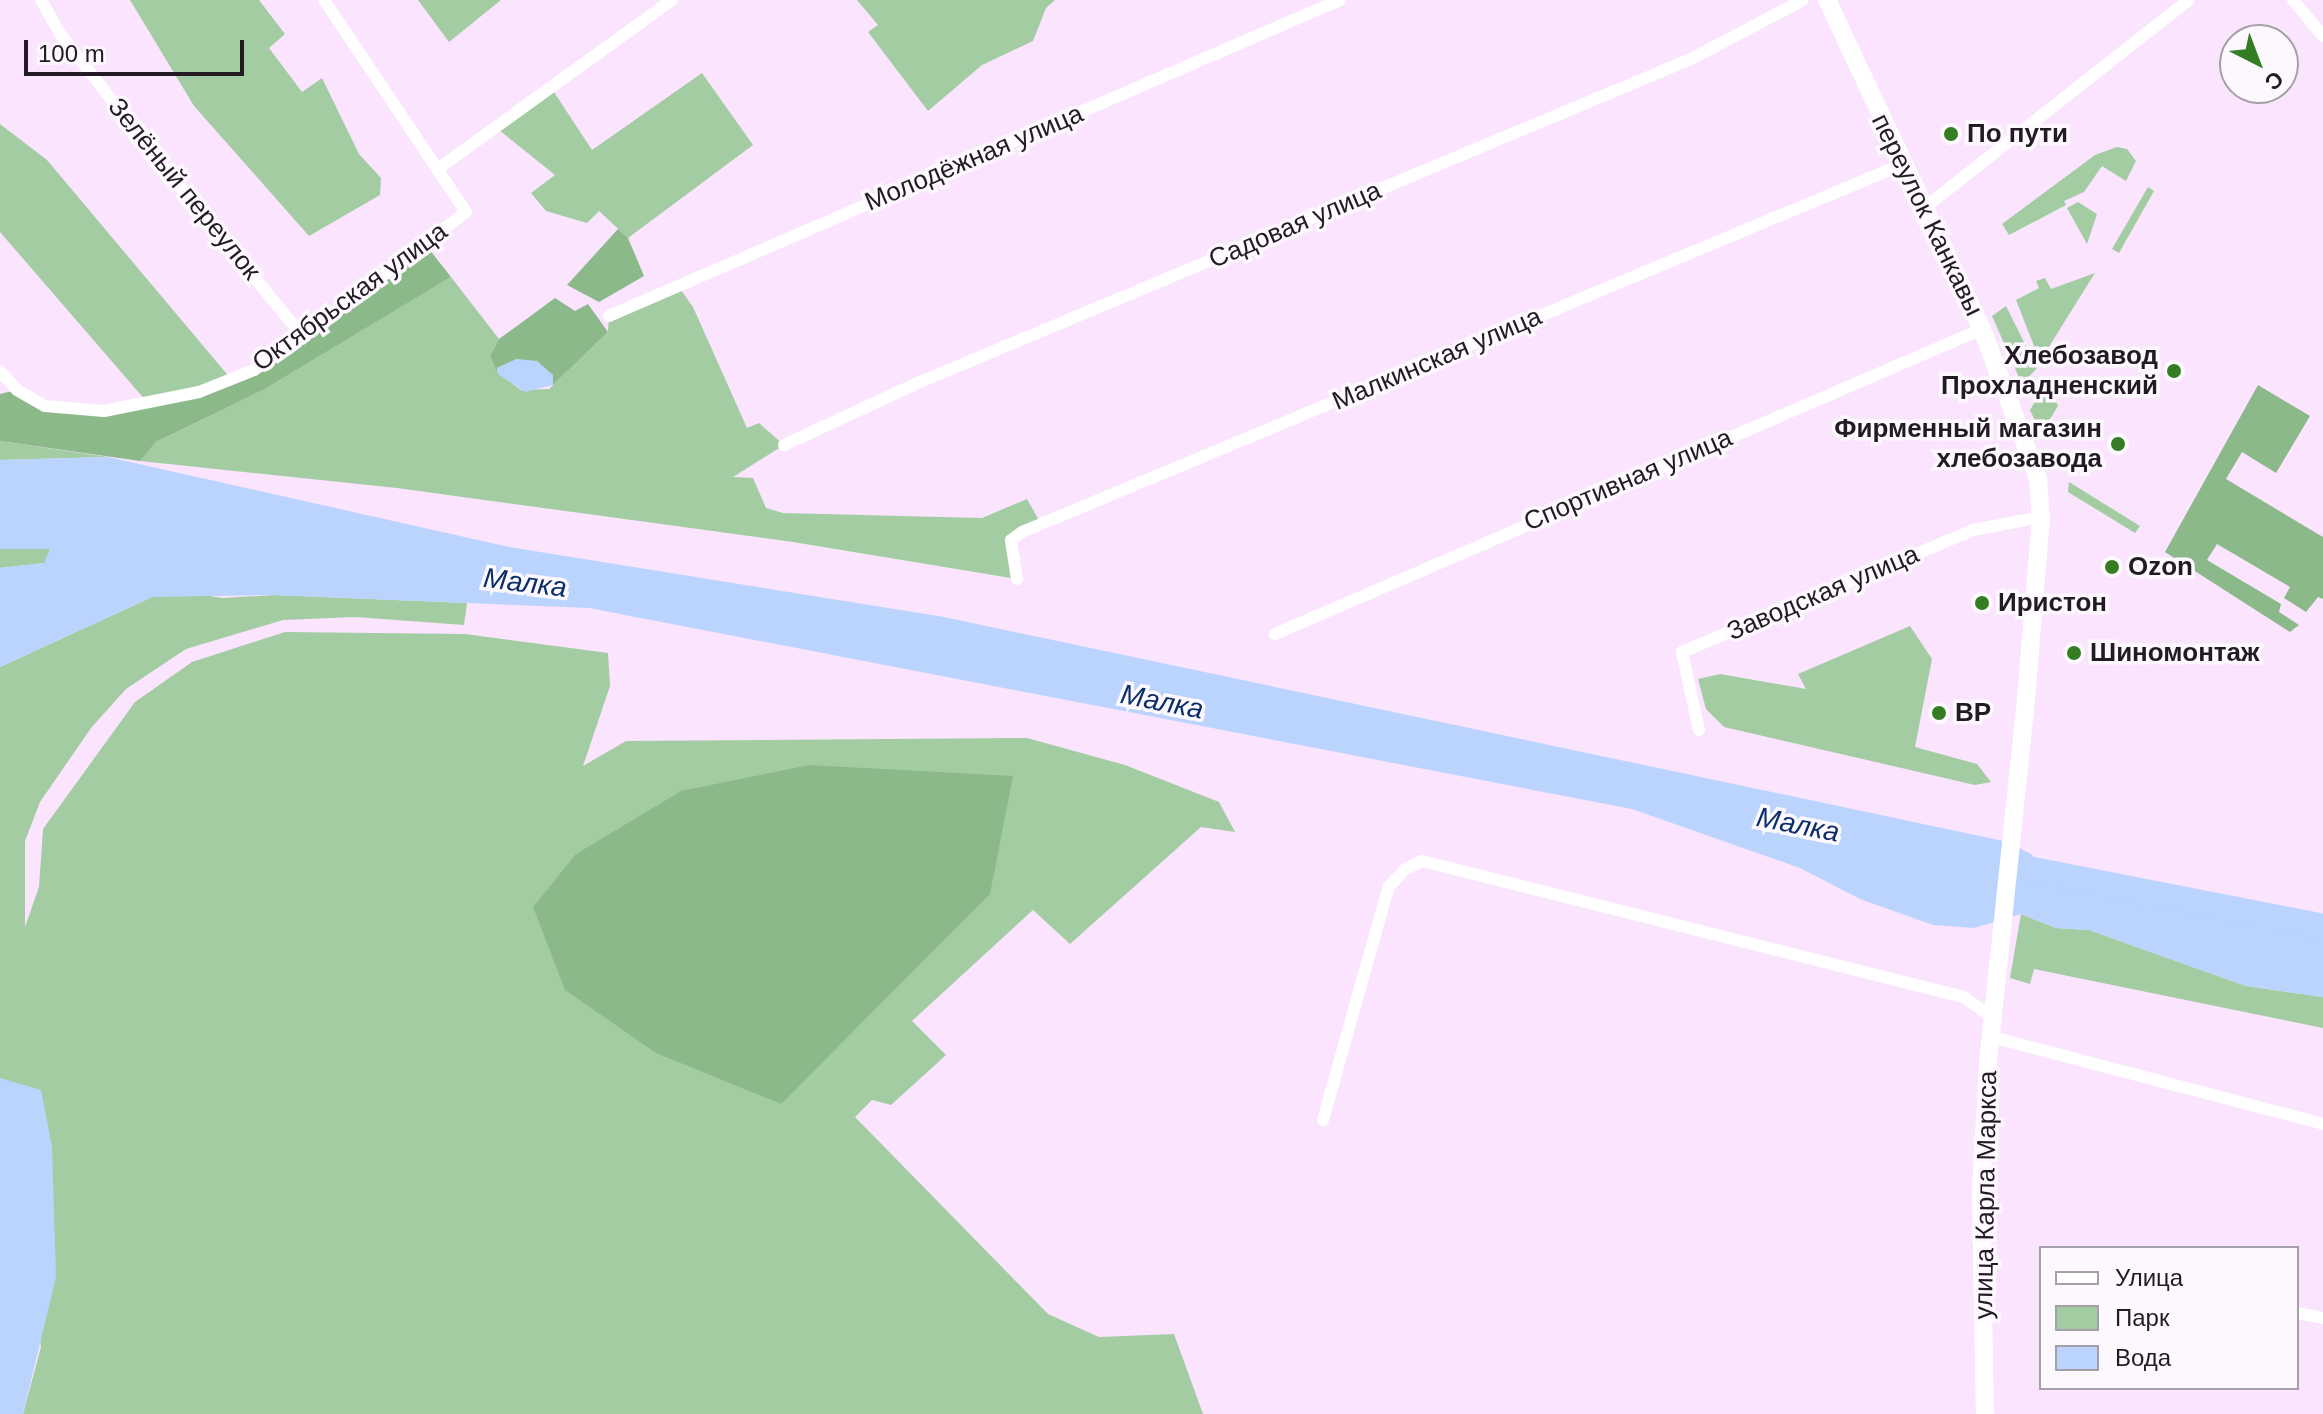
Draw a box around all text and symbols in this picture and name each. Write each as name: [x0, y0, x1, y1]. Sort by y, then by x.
scale bar: [28, 24, 248, 74]
north arrow: [2219, 24, 2299, 104]
text: 100 m: [38, 40, 105, 67]
text: С: [2260, 66, 2288, 95]
street label: Зелёный переулок: [101, 92, 267, 286]
street label: Молодёжная улица: [860, 98, 1088, 218]
street label: переулок Канкавы: [1865, 109, 1989, 321]
place label: По пути: [1967, 118, 2068, 150]
marker: По пути: [1942, 125, 1960, 143]
street label: Садовая улица: [1204, 175, 1386, 275]
street label: Октябрьская улица: [247, 216, 453, 378]
street label: Малкинская улица: [1328, 301, 1546, 417]
place label: Хлебозавод Прохладненский: [1941, 340, 2158, 402]
marker: Хлебозавод Прохладненский: [2165, 362, 2183, 380]
place label: Фирменный магазин хлебозавода: [1834, 413, 2102, 474]
street label: Спортивная улица: [1519, 422, 1737, 538]
marker: Фирменный магазин хлебозавода: [2109, 435, 2127, 453]
street label: Заводская улица: [1723, 539, 1923, 647]
place label: Ozon: [2128, 551, 2193, 583]
marker: Ozon: [2103, 558, 2121, 576]
water label: Малка: [482, 561, 568, 605]
place label: Иристон: [1998, 587, 2107, 619]
marker: Иристон: [1973, 594, 1991, 612]
place label: Шиномонтаж: [2090, 637, 2259, 669]
marker: Шиномонтаж: [2065, 644, 2083, 662]
water label: Малка: [1118, 678, 1206, 726]
place label: BP: [1955, 697, 1991, 729]
marker: BP: [1930, 704, 1948, 722]
water label: Малка: [1754, 801, 1842, 849]
street label: улица Карла Маркса: [1968, 1070, 2004, 1320]
legend: [2039, 1246, 2299, 1390]
text: Улица: [2115, 1264, 2183, 1291]
text: Парк: [2115, 1304, 2169, 1331]
text: Вода: [2115, 1344, 2171, 1371]

